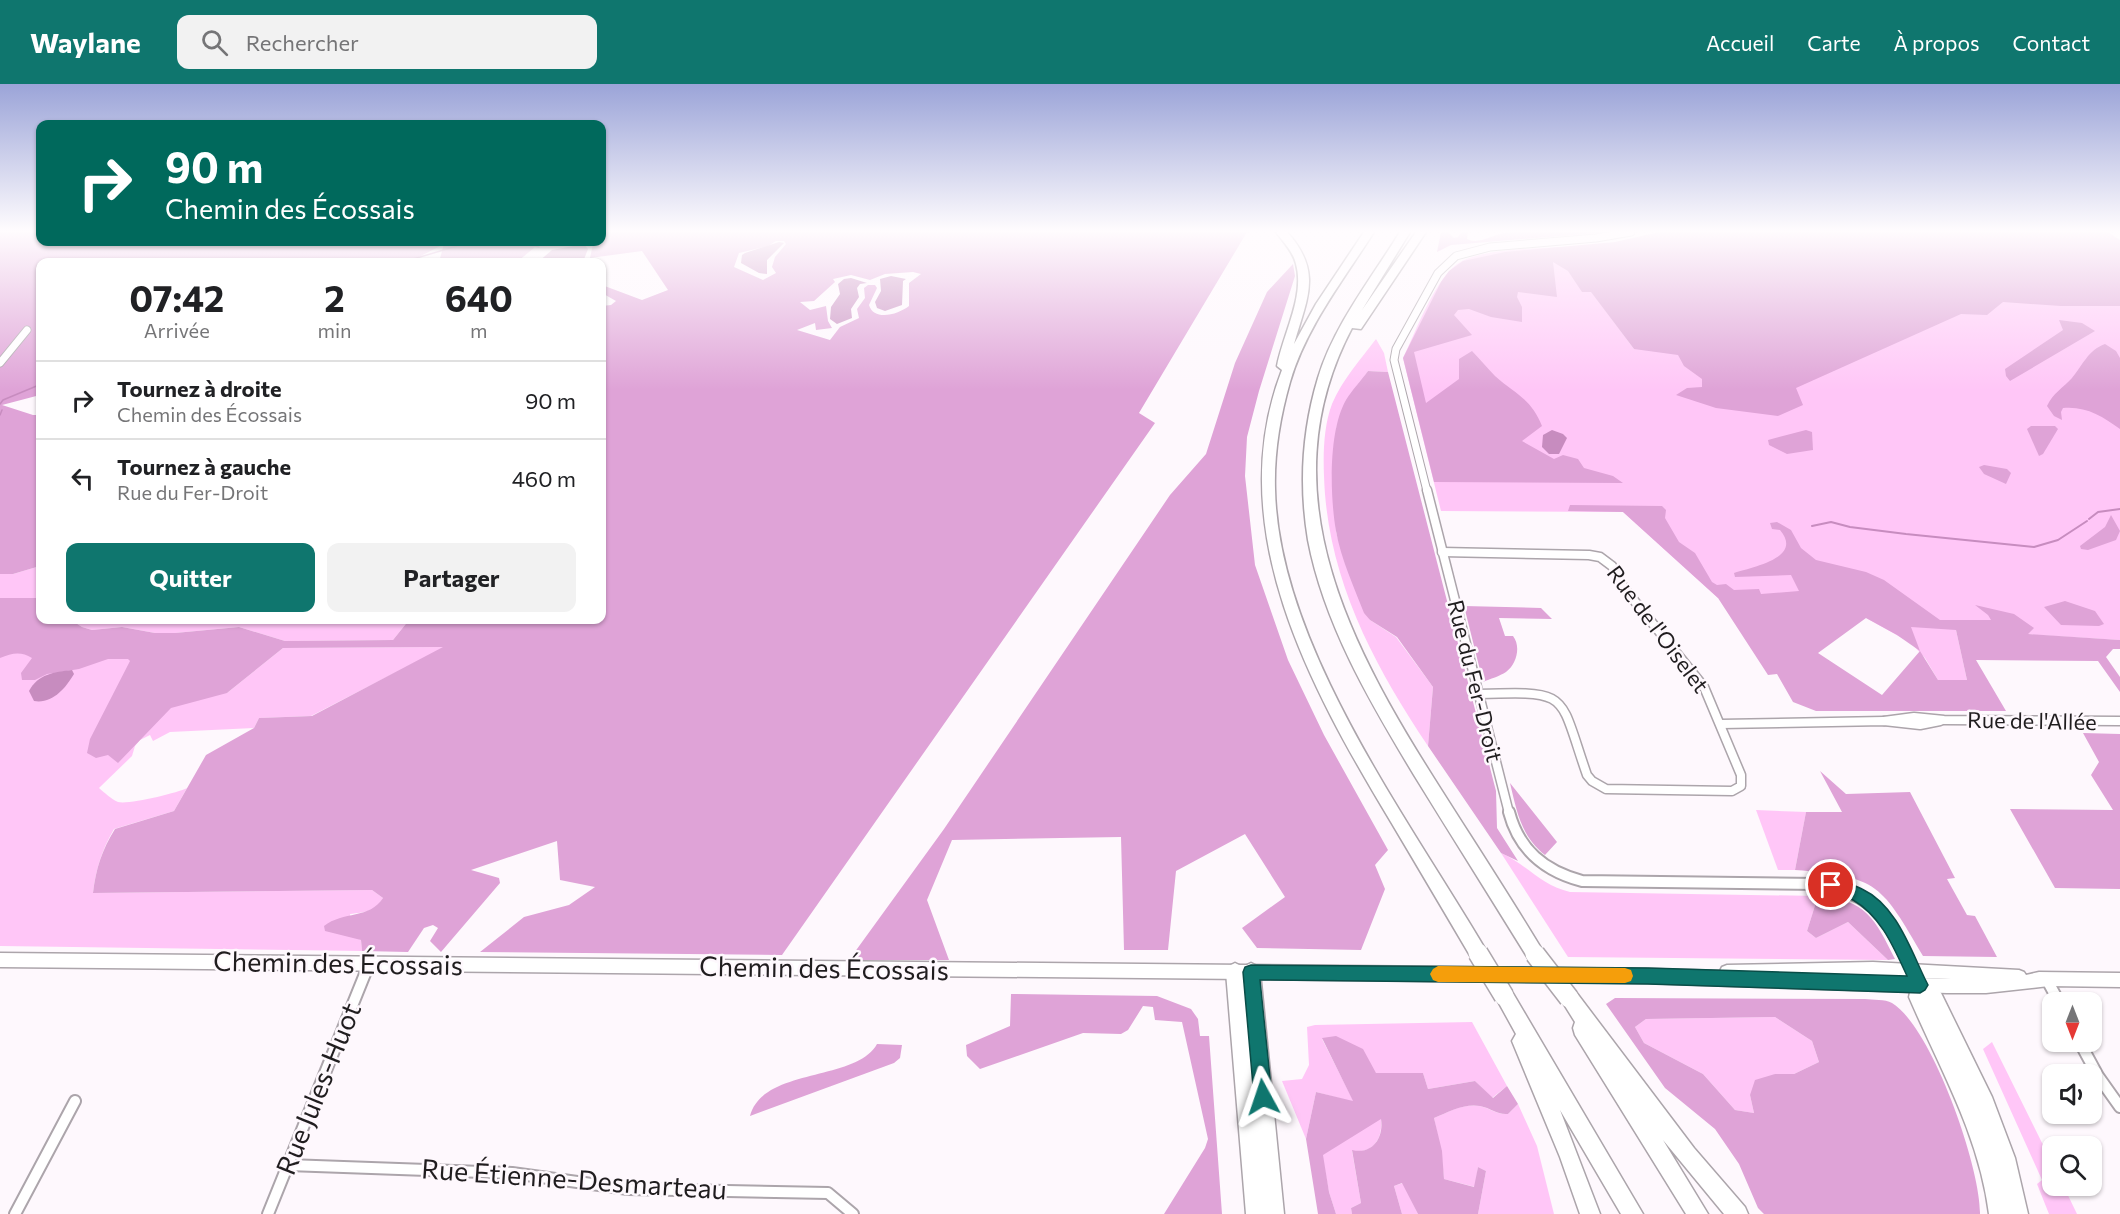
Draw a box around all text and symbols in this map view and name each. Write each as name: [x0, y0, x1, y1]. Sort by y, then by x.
search box: [177, 15, 597, 69]
text: Waylane: [30, 25, 141, 59]
icon: search: [198, 26, 231, 59]
text: Rechercher: [246, 29, 359, 56]
text: Accueil: [1706, 30, 1774, 55]
text: Carte: [1807, 30, 1861, 55]
text: À propos: [1894, 30, 1979, 55]
text: Contact: [2012, 30, 2090, 55]
text: 90 m: [165, 140, 264, 192]
icon: right: [66, 144, 144, 222]
text: Chemin des Écossais: [165, 192, 415, 225]
text: 07:42: [129, 275, 224, 319]
text: 2: [324, 275, 345, 319]
text: 640: [445, 275, 513, 319]
text: Arrivée: [144, 318, 210, 342]
text: min: [317, 318, 352, 342]
text: m: [470, 318, 487, 342]
text: Tournez à droite: [117, 375, 282, 402]
icon: right: [66, 384, 99, 417]
text: 90 m: [525, 387, 576, 414]
text: Chemin des Écossais: [117, 402, 302, 426]
text: Tournez à gauche: [117, 453, 291, 480]
icon: left: [66, 462, 99, 495]
text: 460 m: [512, 465, 576, 492]
text: Rue du Fer-Droit: [117, 480, 268, 504]
button: Quitter: [66, 543, 315, 612]
button: Partager: [327, 543, 576, 612]
street label: Rue de l'Oiselet: [1602, 560, 1715, 698]
street label: Rue du Fer-Droit: [1442, 597, 1509, 765]
street label: Rue de l'Allée: [1967, 706, 2097, 735]
pin: [1805, 859, 1856, 910]
icon: arrive: [1814, 868, 1847, 901]
street label: Chemin des Écossais: [213, 944, 463, 981]
street label: Chemin des Écossais: [699, 949, 949, 986]
north arrow: [2042, 992, 2102, 1052]
map controls: [2042, 992, 2102, 1196]
street label: Rue Jules-Huot: [268, 998, 367, 1179]
button: sound: [2042, 1064, 2102, 1124]
position arrow: [1231, 1065, 1295, 1129]
button: search: [2042, 1136, 2102, 1196]
street label: Rue Étienne-Desmarteau: [420, 1151, 728, 1206]

